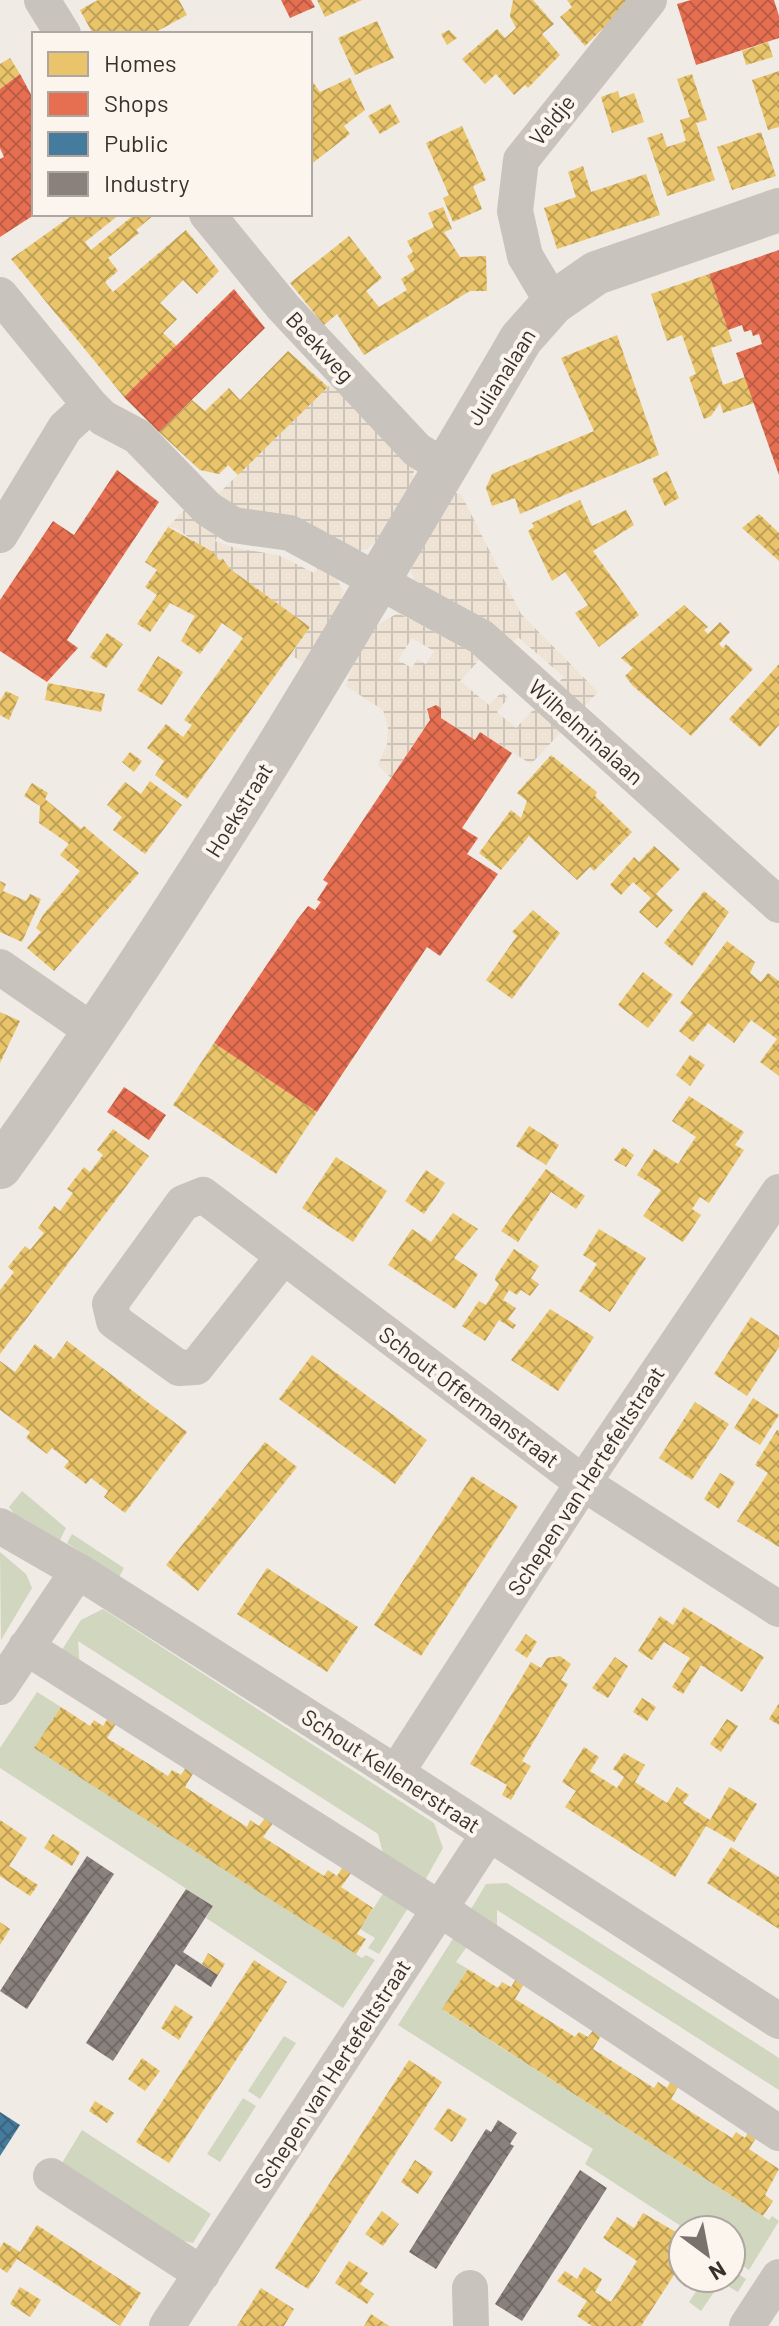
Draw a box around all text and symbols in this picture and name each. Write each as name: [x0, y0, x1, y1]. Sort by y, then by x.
legend: [32, 32, 312, 216]
text: Homes: [104, 48, 177, 77]
text: Shops: [104, 88, 169, 117]
street label: Veldje: [523, 89, 580, 150]
text: Public: [104, 128, 168, 157]
text: Industry: [104, 168, 190, 197]
street label: Beekweg: [281, 306, 360, 387]
street label: Julianalaan: [460, 323, 540, 430]
street label: Wilhelminalaan: [524, 673, 649, 789]
street label: Hoekstraat: [199, 758, 277, 861]
street label: Schout Offermanstraat: [375, 1320, 565, 1472]
street label: Schepen van Hertefeltstraat: [501, 1361, 669, 1600]
street label: Schout Kellenerstraat: [298, 1703, 486, 1837]
street label: Schepen van Hertefeltstraat: [247, 1954, 415, 2193]
north arrow: [667, 2214, 747, 2294]
text: N: [705, 2257, 731, 2287]

